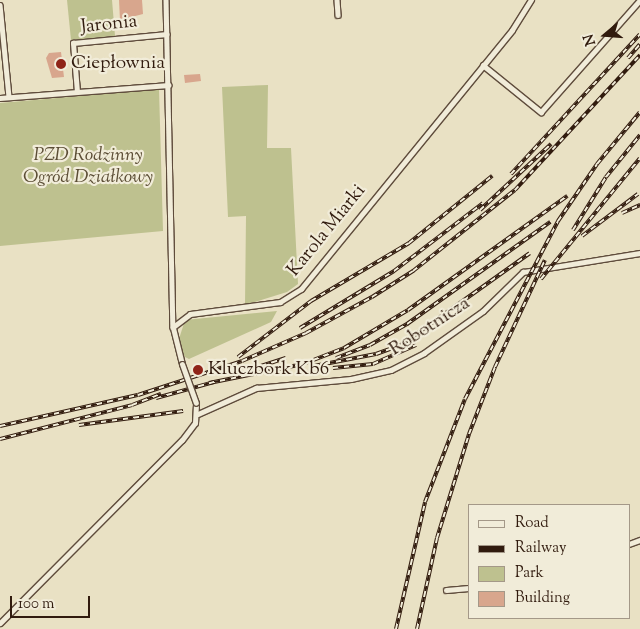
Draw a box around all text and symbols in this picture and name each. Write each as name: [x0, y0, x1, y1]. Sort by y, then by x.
north arrow: [580, 10, 630, 60]
street label: Jaronia: [80, 11, 138, 39]
text: N: [579, 31, 602, 48]
place label: Ciepłownia: [71, 53, 165, 75]
marker: Ciepłownia: [55, 58, 67, 70]
park label: PZD Rodzinny Ogród Działkowy: [23, 145, 153, 189]
street label: Karola Miarki: [283, 180, 371, 282]
street label: Robotnicza: [385, 293, 475, 361]
place label: Kluczbork Kb6: [208, 359, 329, 381]
marker: Kluczbork Kb6: [192, 364, 204, 376]
legend: [468, 504, 630, 619]
text: Road: [515, 513, 549, 534]
text: Railway: [515, 538, 566, 559]
text: Park: [515, 563, 544, 584]
scale bar: [12, 586, 92, 618]
text: Building: [515, 588, 570, 609]
text: 100 m: [18, 594, 54, 615]

